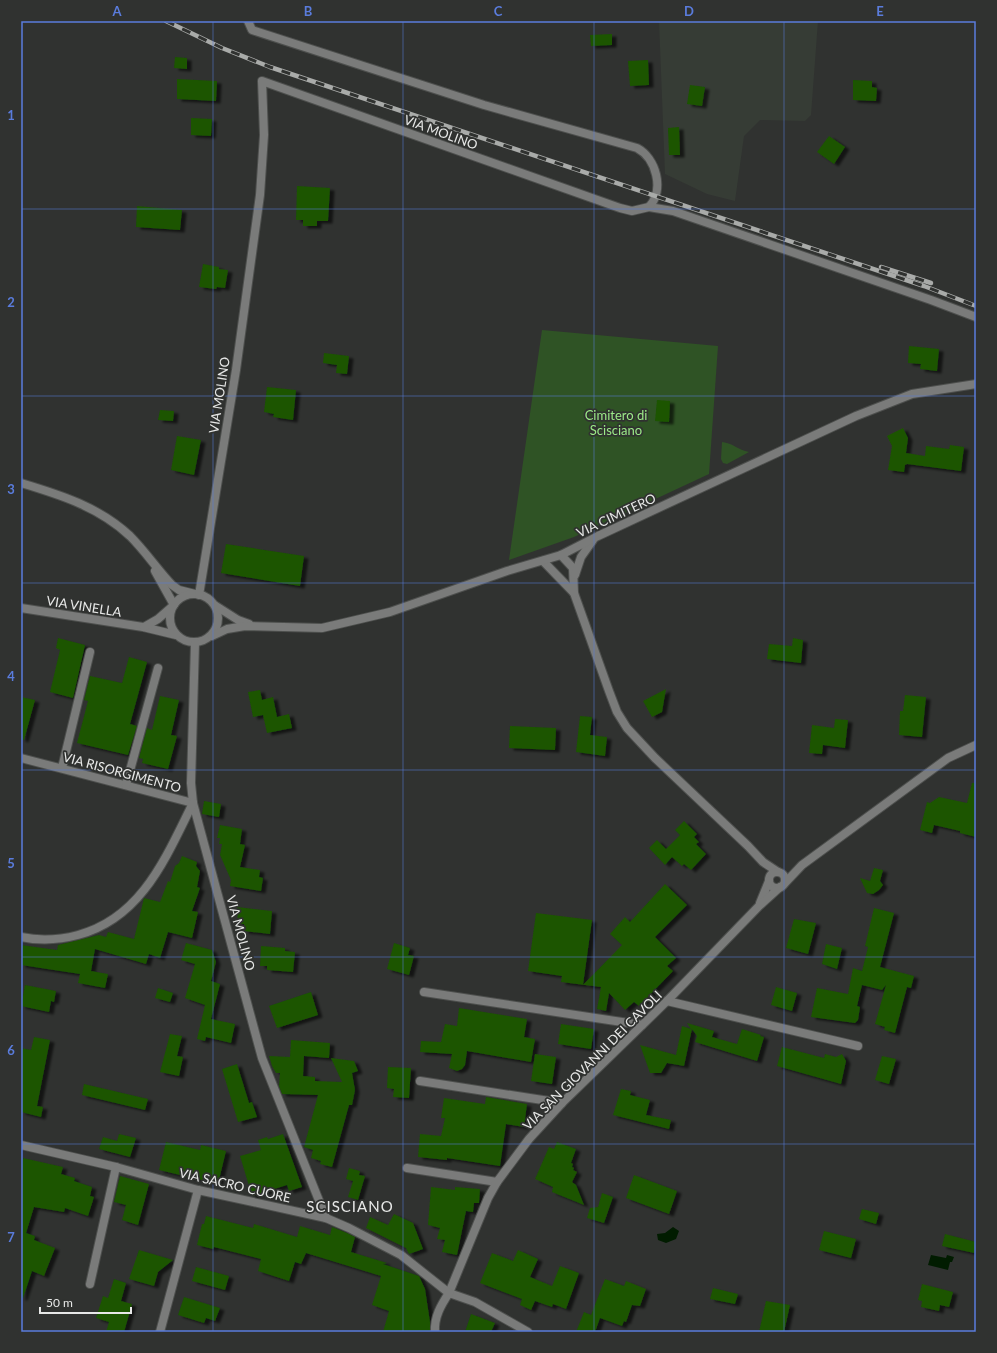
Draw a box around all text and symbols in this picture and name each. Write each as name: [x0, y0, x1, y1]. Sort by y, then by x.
text: A: [111, 3, 122, 19]
text: B: [304, 3, 313, 19]
text: C: [494, 3, 503, 19]
text: D: [684, 3, 694, 19]
text: E: [876, 3, 884, 19]
text: 1: [7, 107, 15, 123]
street label: VIA MOLINO: [402, 111, 480, 153]
text: 2: [7, 294, 15, 310]
street label: VIA MOLINO: [205, 356, 233, 434]
park label: Cimitero di Scisciano: [585, 407, 647, 438]
text: 3: [7, 481, 15, 497]
street label: VIA CIMITERO: [574, 490, 658, 540]
street label: VIA VINELLA: [45, 592, 123, 620]
text: 4: [7, 668, 15, 684]
street label: VIA RISORGIMENTO: [61, 749, 183, 795]
text: 5: [7, 855, 15, 871]
street label: VIA MOLINO: [223, 894, 259, 972]
street label: VIA SAN GIOVANNI DEI CAVOLI: [519, 987, 665, 1133]
text: 6: [7, 1042, 15, 1058]
street label: VIA SACRO CUORE: [177, 1164, 293, 1206]
district label: SCISCIANO: [306, 1197, 394, 1215]
text: 7: [7, 1229, 15, 1245]
scale bar: [40, 1289, 131, 1315]
text: 50 m: [46, 1295, 73, 1310]

